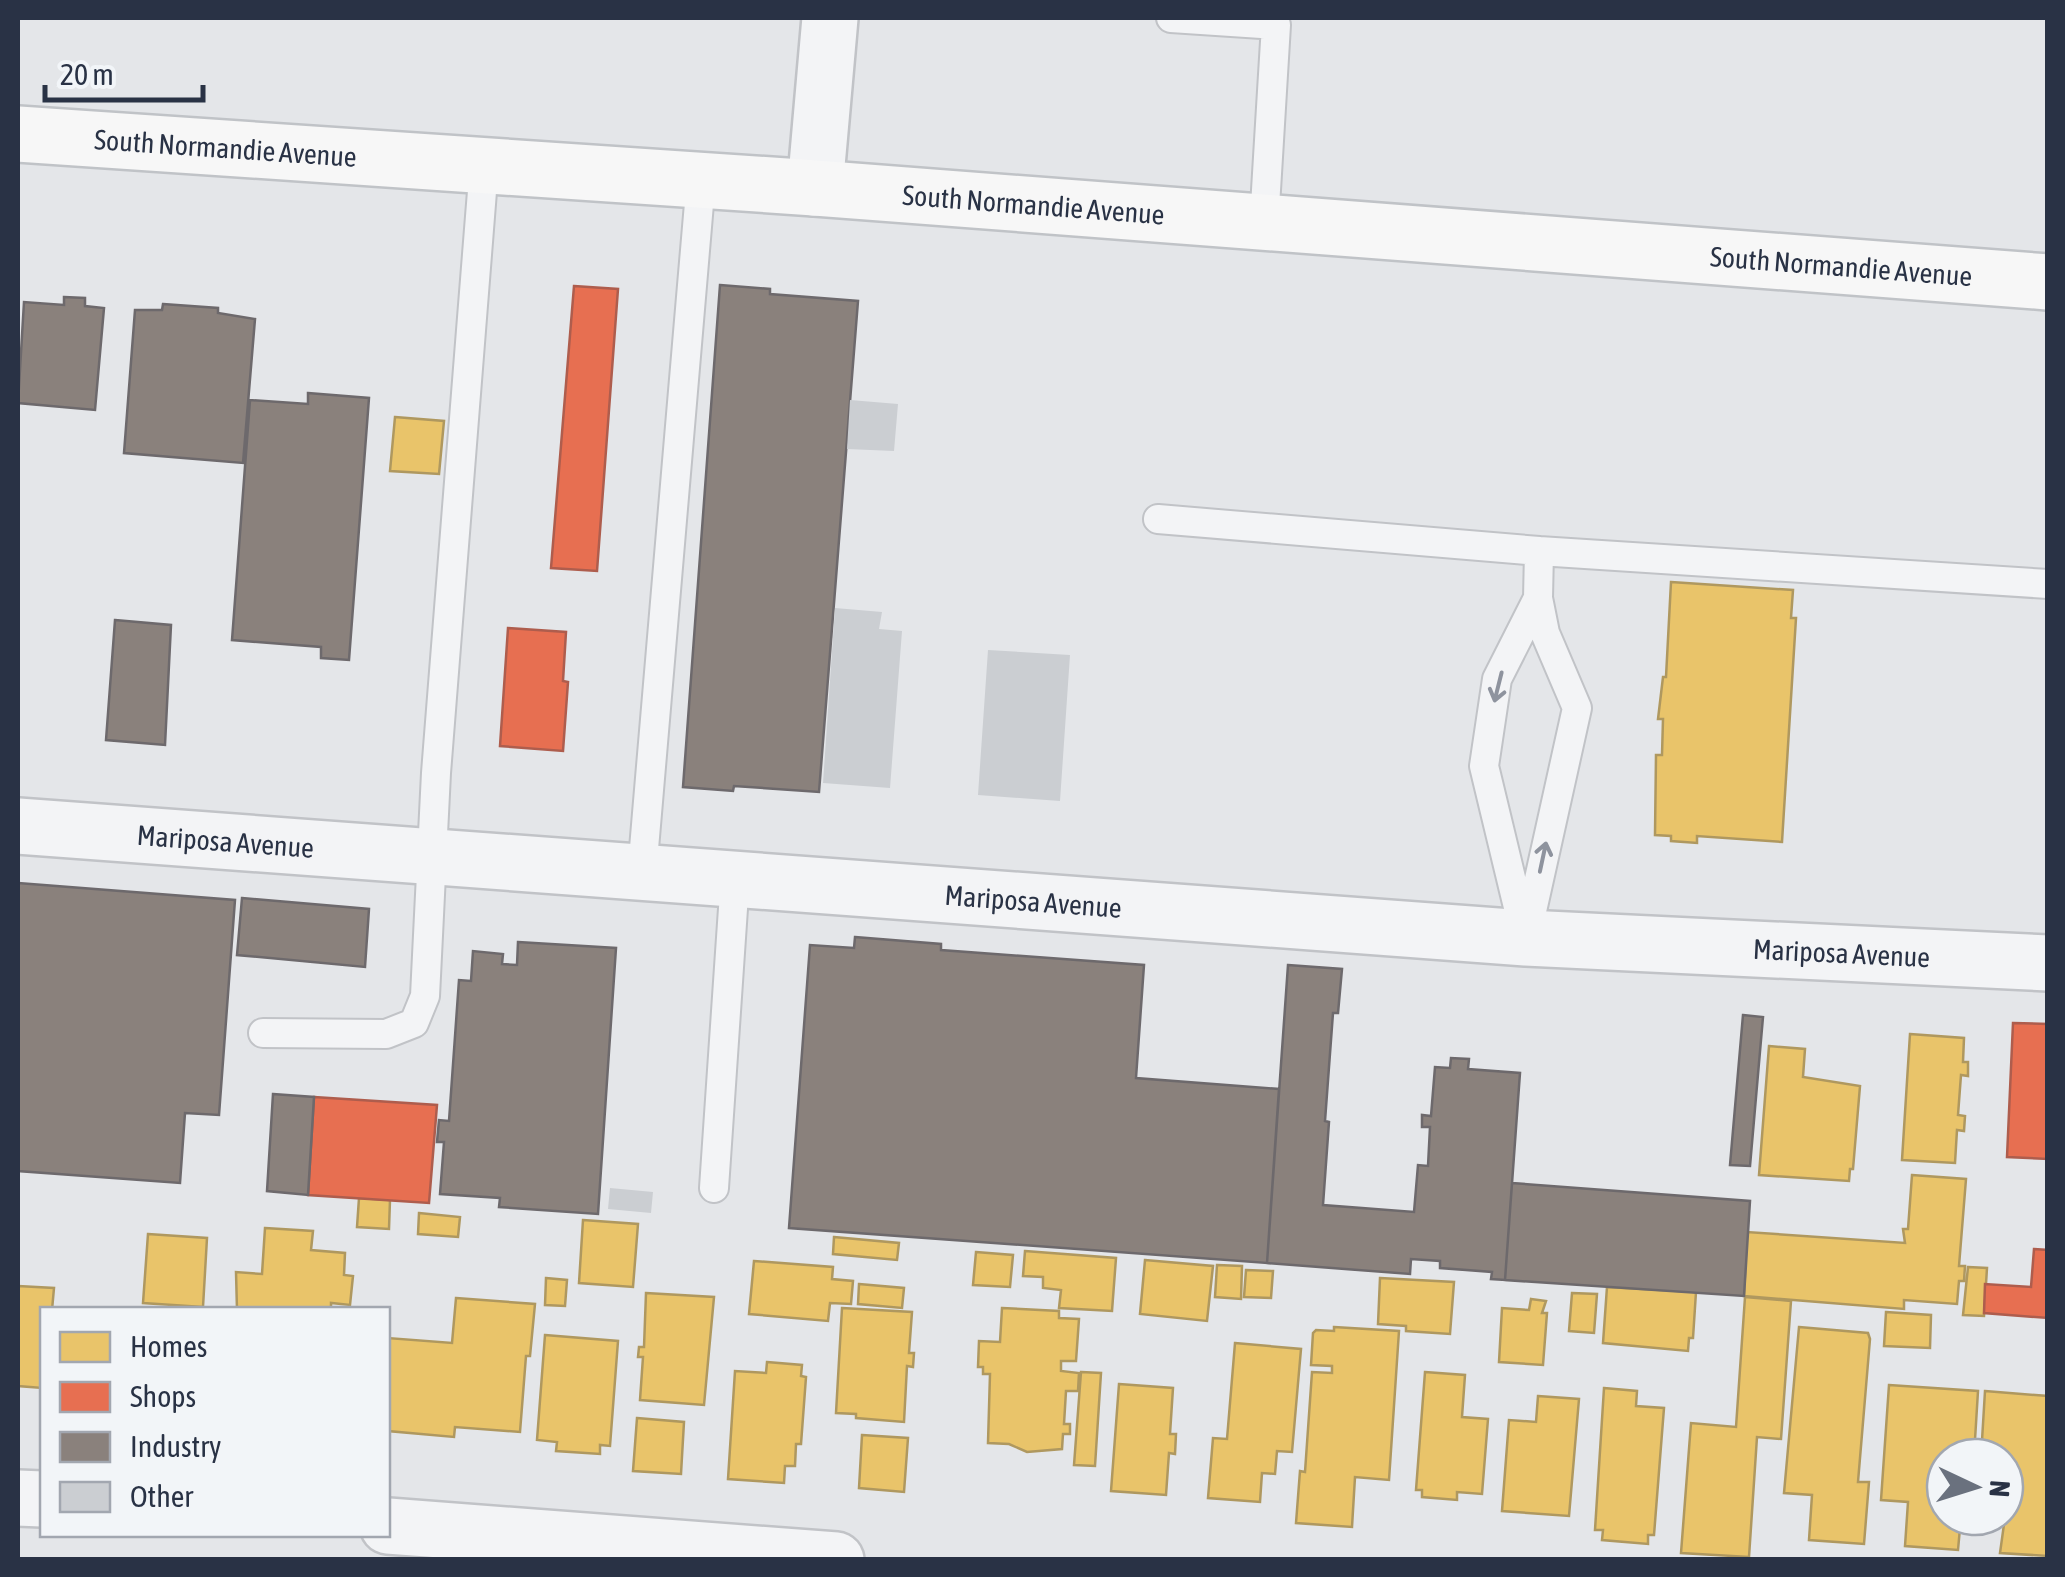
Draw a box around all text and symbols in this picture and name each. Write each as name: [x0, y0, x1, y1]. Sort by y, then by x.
scale bar: [45, 40, 202, 102]
text: 20 m: [60, 57, 114, 91]
street label: South Normandie Avenue: [93, 123, 358, 173]
street label: South Normandie Avenue: [901, 179, 1166, 231]
street label: South Normandie Avenue: [1709, 240, 1973, 292]
one-way arrow: [1488, 670, 1506, 702]
street label: Mariposa Avenue: [136, 819, 315, 864]
one-way arrow: [1535, 842, 1553, 874]
street label: Mariposa Avenue: [944, 879, 1123, 924]
street label: Mariposa Avenue: [1752, 933, 1931, 973]
legend: [40, 1307, 390, 1537]
text: Homes: [130, 1329, 207, 1363]
text: Shops: [130, 1379, 196, 1413]
text: Industry: [130, 1429, 221, 1463]
north arrow: [1925, 1437, 2025, 1537]
text: Other: [130, 1479, 194, 1513]
text: N: [1983, 1479, 2016, 1498]

